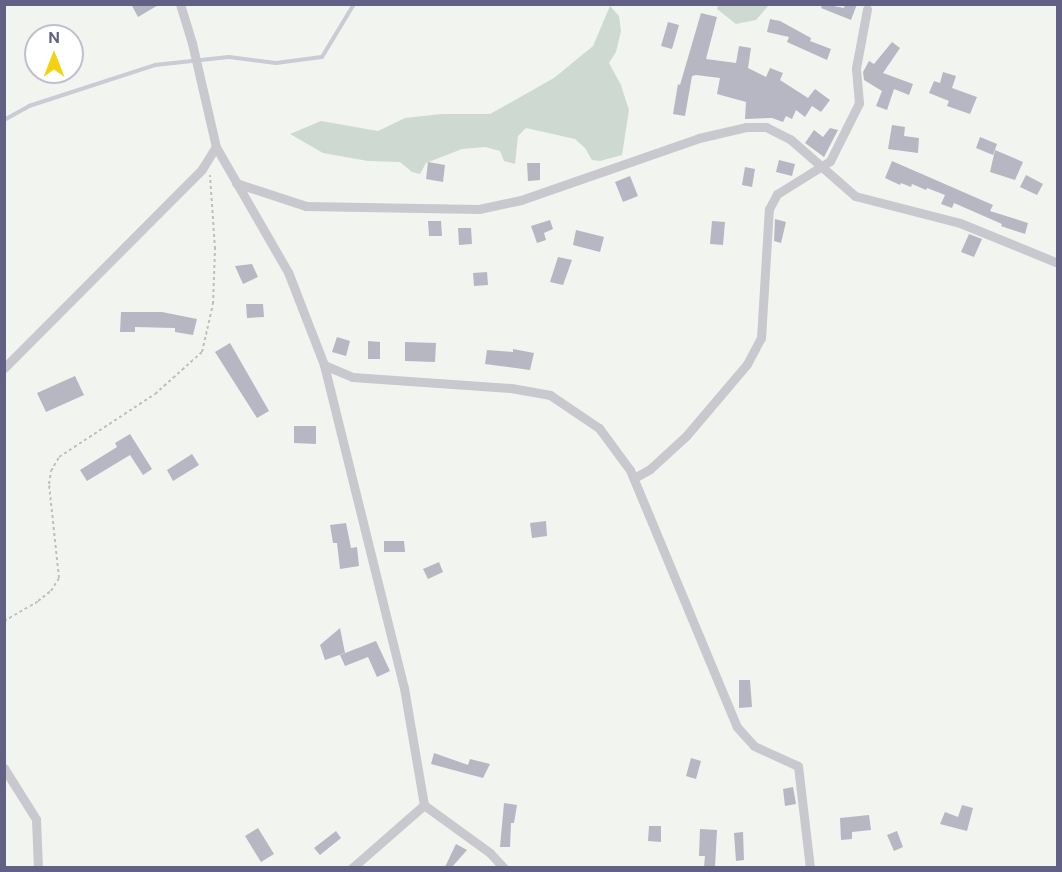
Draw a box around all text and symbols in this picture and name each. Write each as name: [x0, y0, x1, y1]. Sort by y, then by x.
north arrow: [24, 24, 84, 84]
text: N: [48, 27, 60, 48]

